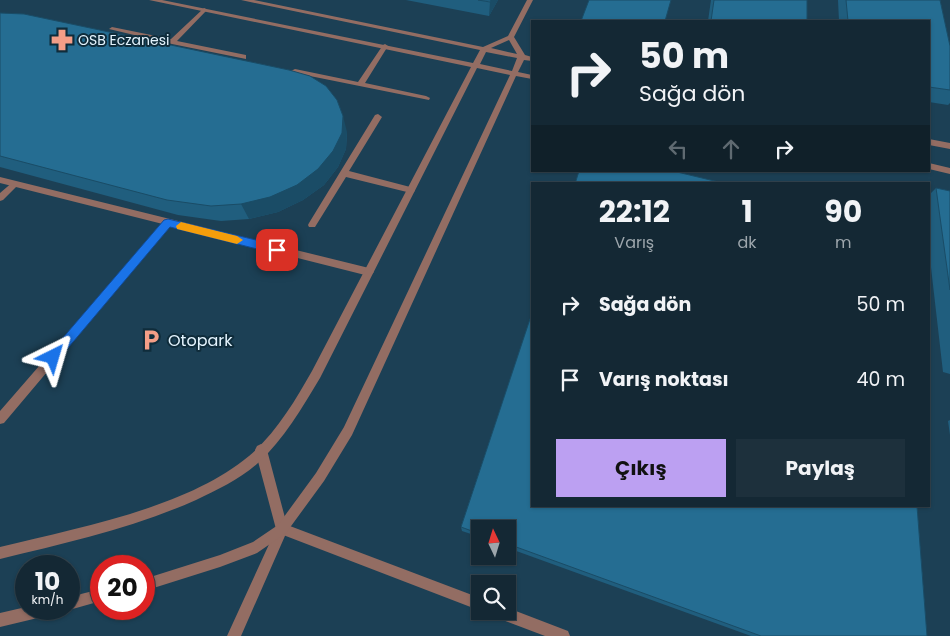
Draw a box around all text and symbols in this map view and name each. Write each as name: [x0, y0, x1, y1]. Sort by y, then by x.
pharmacy icon: OSB Eczanesi: [49, 27, 75, 53]
place label: OSB Eczanesi: [78, 30, 169, 50]
text: 50 m: [639, 31, 729, 80]
icon: right: [556, 40, 621, 105]
text: Sağa dön: [639, 78, 745, 109]
icon: left: [664, 135, 692, 163]
icon: ahead: [717, 135, 745, 163]
icon: right: [770, 135, 798, 163]
text: 22:12: [599, 190, 670, 233]
text: 1: [741, 190, 753, 233]
text: 90: [824, 190, 862, 233]
pin: [256, 229, 298, 271]
text: Varış: [614, 231, 654, 254]
text: dk: [738, 231, 757, 254]
text: m: [835, 231, 852, 254]
icon: arrive: [263, 236, 291, 264]
icon: right: [556, 291, 584, 319]
text: Sağa dön: [599, 291, 691, 318]
text: 50 m: [856, 291, 905, 318]
parking icon: Otopark: [138, 327, 164, 353]
place label: Otopark: [168, 329, 233, 352]
position arrow: [26, 330, 78, 382]
icon: arrive: [556, 366, 584, 394]
text: Varış noktası: [599, 366, 729, 393]
text: 40 m: [856, 366, 905, 393]
button: Çıkış: [556, 439, 726, 497]
button: Paylaş: [736, 439, 905, 497]
north arrow: [471, 520, 516, 565]
map controls: [471, 520, 516, 620]
speed limit sign: 20: [90, 555, 155, 620]
text: 10: [35, 564, 60, 599]
button: search: [471, 575, 516, 620]
text: km/h: [32, 591, 63, 608]

